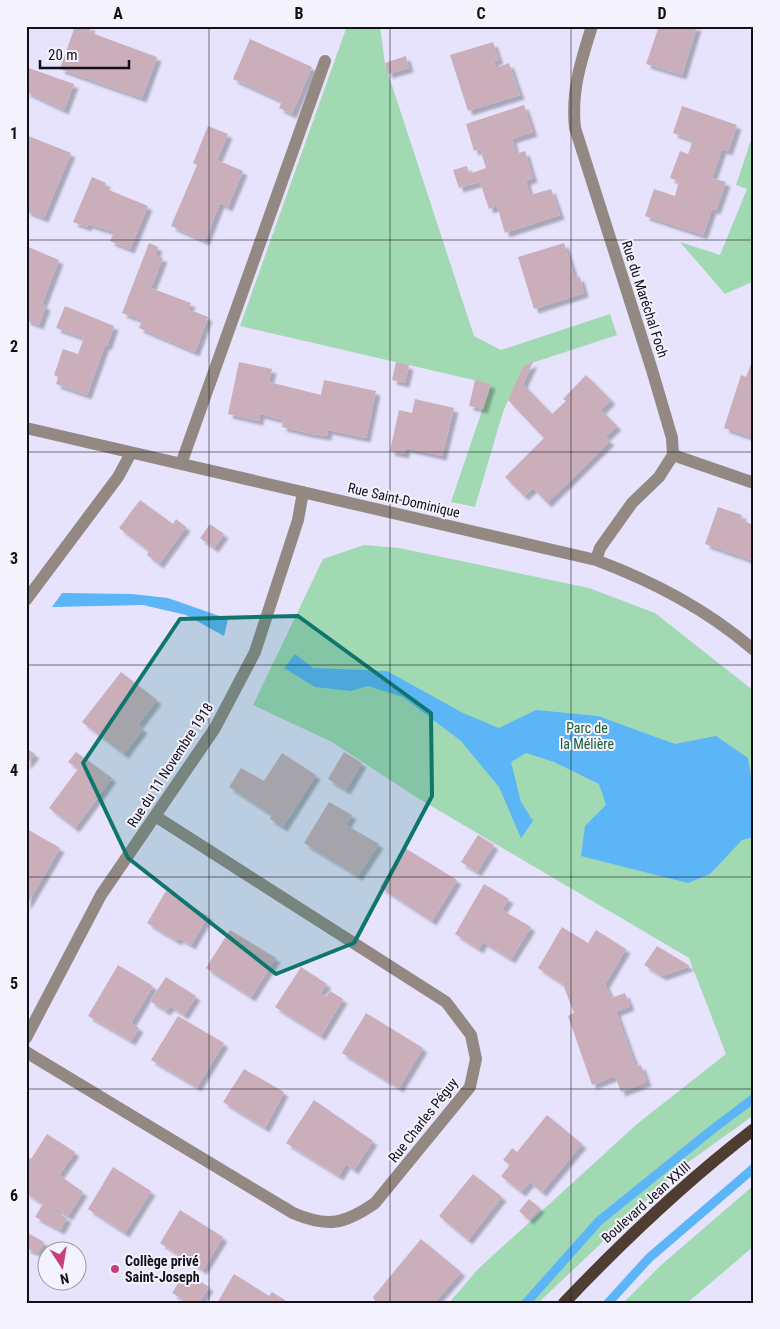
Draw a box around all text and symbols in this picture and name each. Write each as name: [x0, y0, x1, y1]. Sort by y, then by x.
text: A: [113, 4, 123, 23]
text: B: [295, 4, 304, 23]
text: C: [476, 4, 486, 23]
text: D: [657, 4, 667, 23]
scale bar: [40, 38, 129, 70]
text: 20 m: [48, 46, 78, 64]
text: 1: [10, 124, 18, 143]
street label: Rue du Maréchal Foch: [619, 238, 671, 360]
text: 2: [10, 337, 18, 356]
street label: Rue Saint-Dominique: [346, 479, 462, 521]
text: 3: [10, 549, 18, 568]
street label: Rue du 11 Novembre 1918: [124, 700, 216, 830]
park label: Parc de la Mélière: [560, 720, 614, 752]
text: 4: [10, 761, 18, 780]
text: 5: [10, 974, 18, 993]
street label: Rue Charles Péguy: [385, 1074, 461, 1165]
street label: Boulevard Jean XXIII: [598, 1158, 694, 1246]
text: 6: [10, 1186, 18, 1205]
north arrow: [38, 1242, 88, 1292]
place label: Collège privé Saint-Joseph: [125, 1253, 200, 1285]
marker: Collège privé Saint-Joseph: [109, 1263, 121, 1275]
text: N: [59, 1270, 71, 1287]

